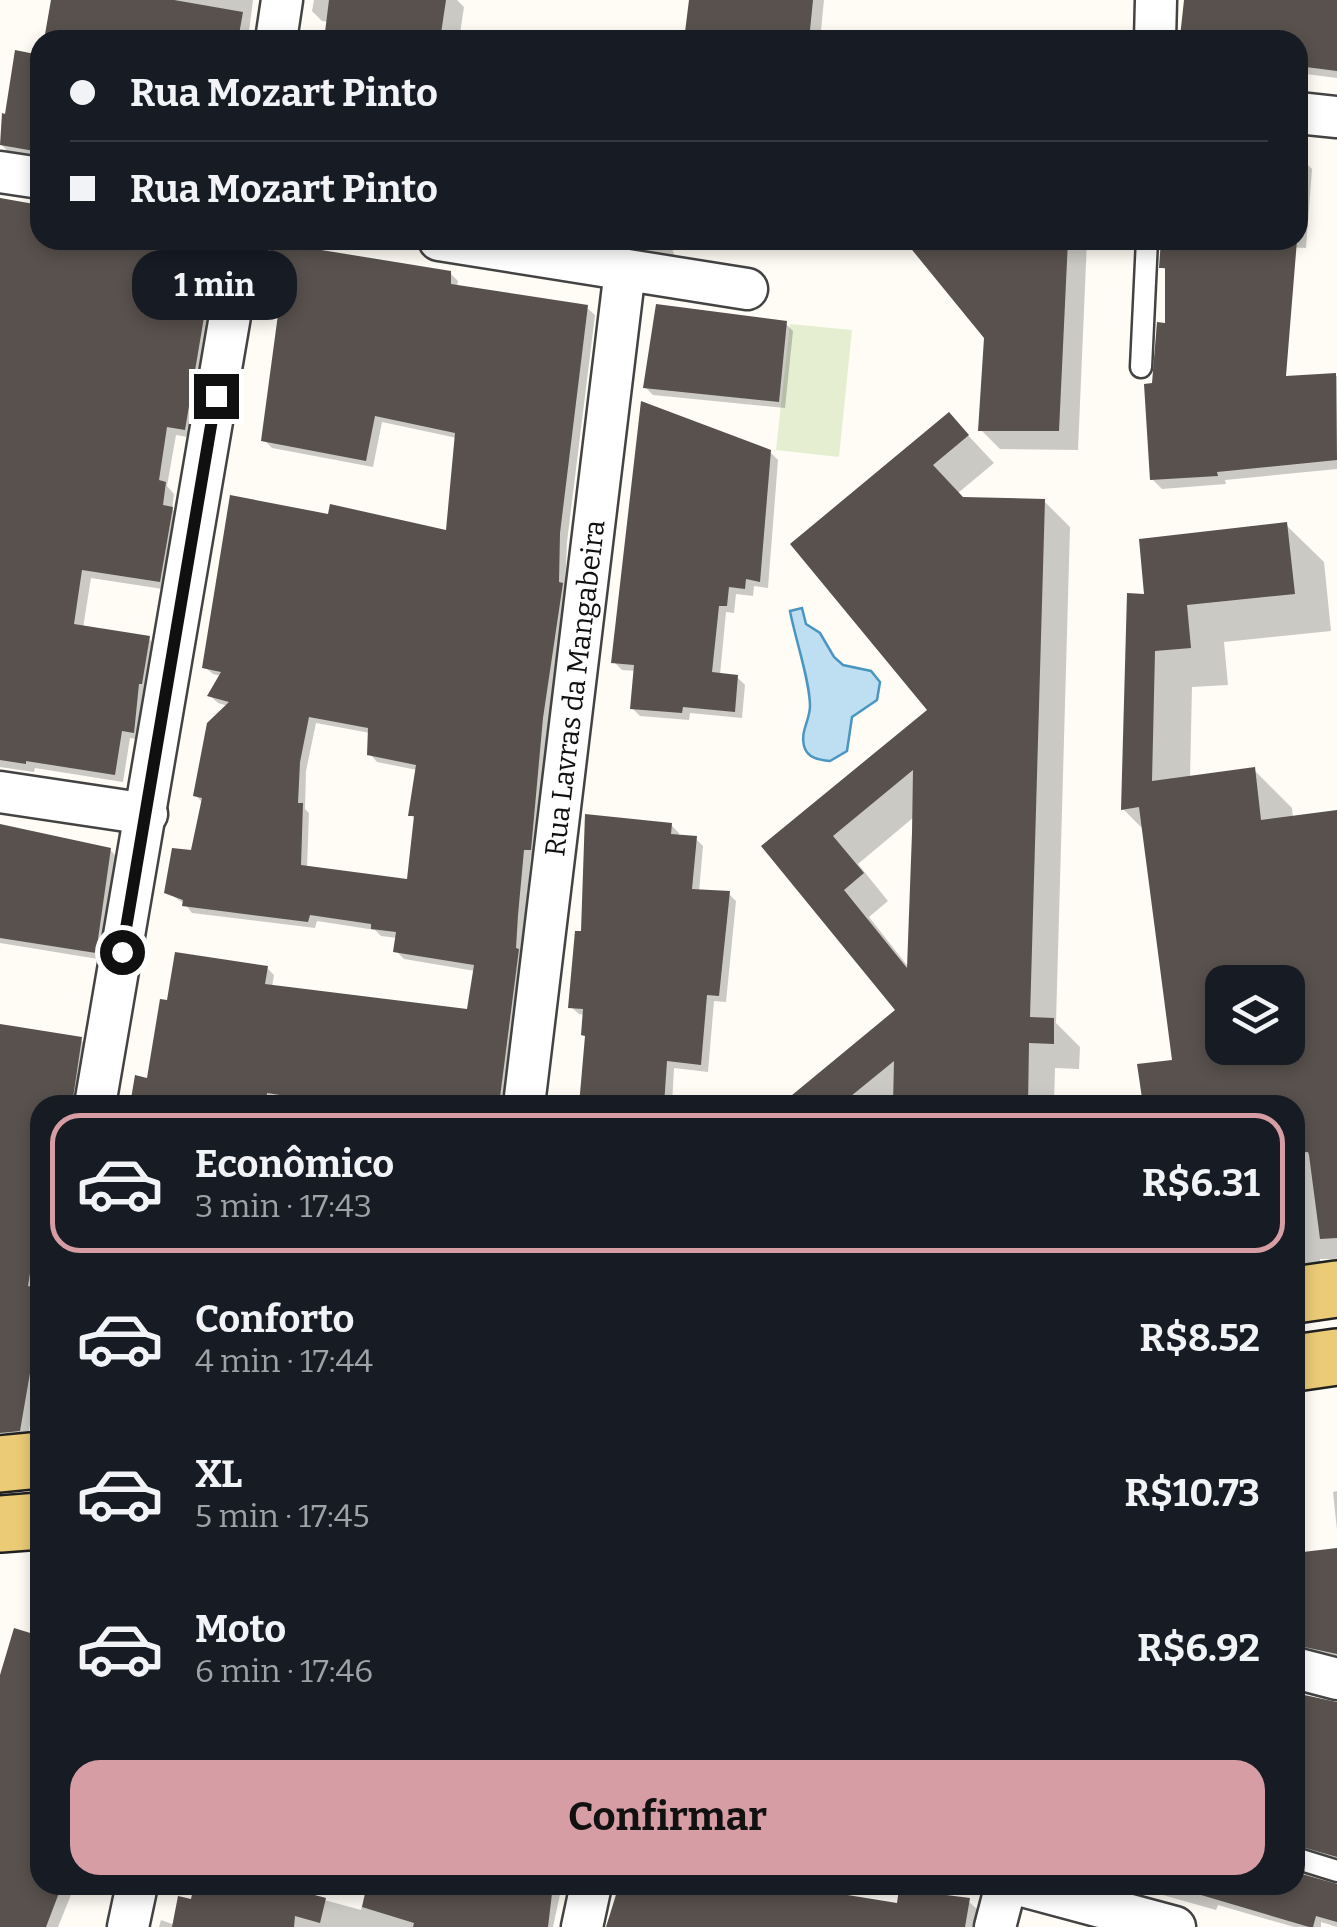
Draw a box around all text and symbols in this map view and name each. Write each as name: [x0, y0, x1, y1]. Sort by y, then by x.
text: Rua Mozart Pinto: [130, 70, 438, 116]
text: Rua Mozart Pinto: [130, 166, 438, 212]
callout: 1 min: [134, 251, 298, 321]
text: 1 min: [174, 266, 255, 304]
route end: [194, 374, 239, 419]
street label: Rua Lavras da Mangabeira: [538, 518, 611, 858]
route start: [100, 930, 145, 975]
map controls: [1205, 965, 1305, 1065]
button: layers: [1205, 965, 1305, 1065]
icon: car: [75, 1138, 165, 1228]
text: Econômico: [195, 1141, 394, 1187]
text: R$6.31: [1142, 1160, 1260, 1206]
text: 3 min · 17:43: [195, 1187, 372, 1225]
icon: car: [75, 1293, 165, 1383]
text: Conforto: [195, 1296, 355, 1342]
text: R$8.52: [1140, 1315, 1260, 1361]
text: 4 min · 17:44: [195, 1342, 373, 1380]
icon: car: [75, 1448, 165, 1538]
text: XL: [195, 1451, 242, 1497]
text: R$10.73: [1125, 1470, 1260, 1516]
text: 5 min · 17:45: [195, 1497, 370, 1535]
icon: car: [75, 1603, 165, 1693]
text: Moto: [195, 1606, 286, 1652]
text: R$6.92: [1137, 1625, 1260, 1671]
text: 6 min · 17:46: [195, 1652, 373, 1690]
button: Confirmar: [70, 1760, 1265, 1875]

